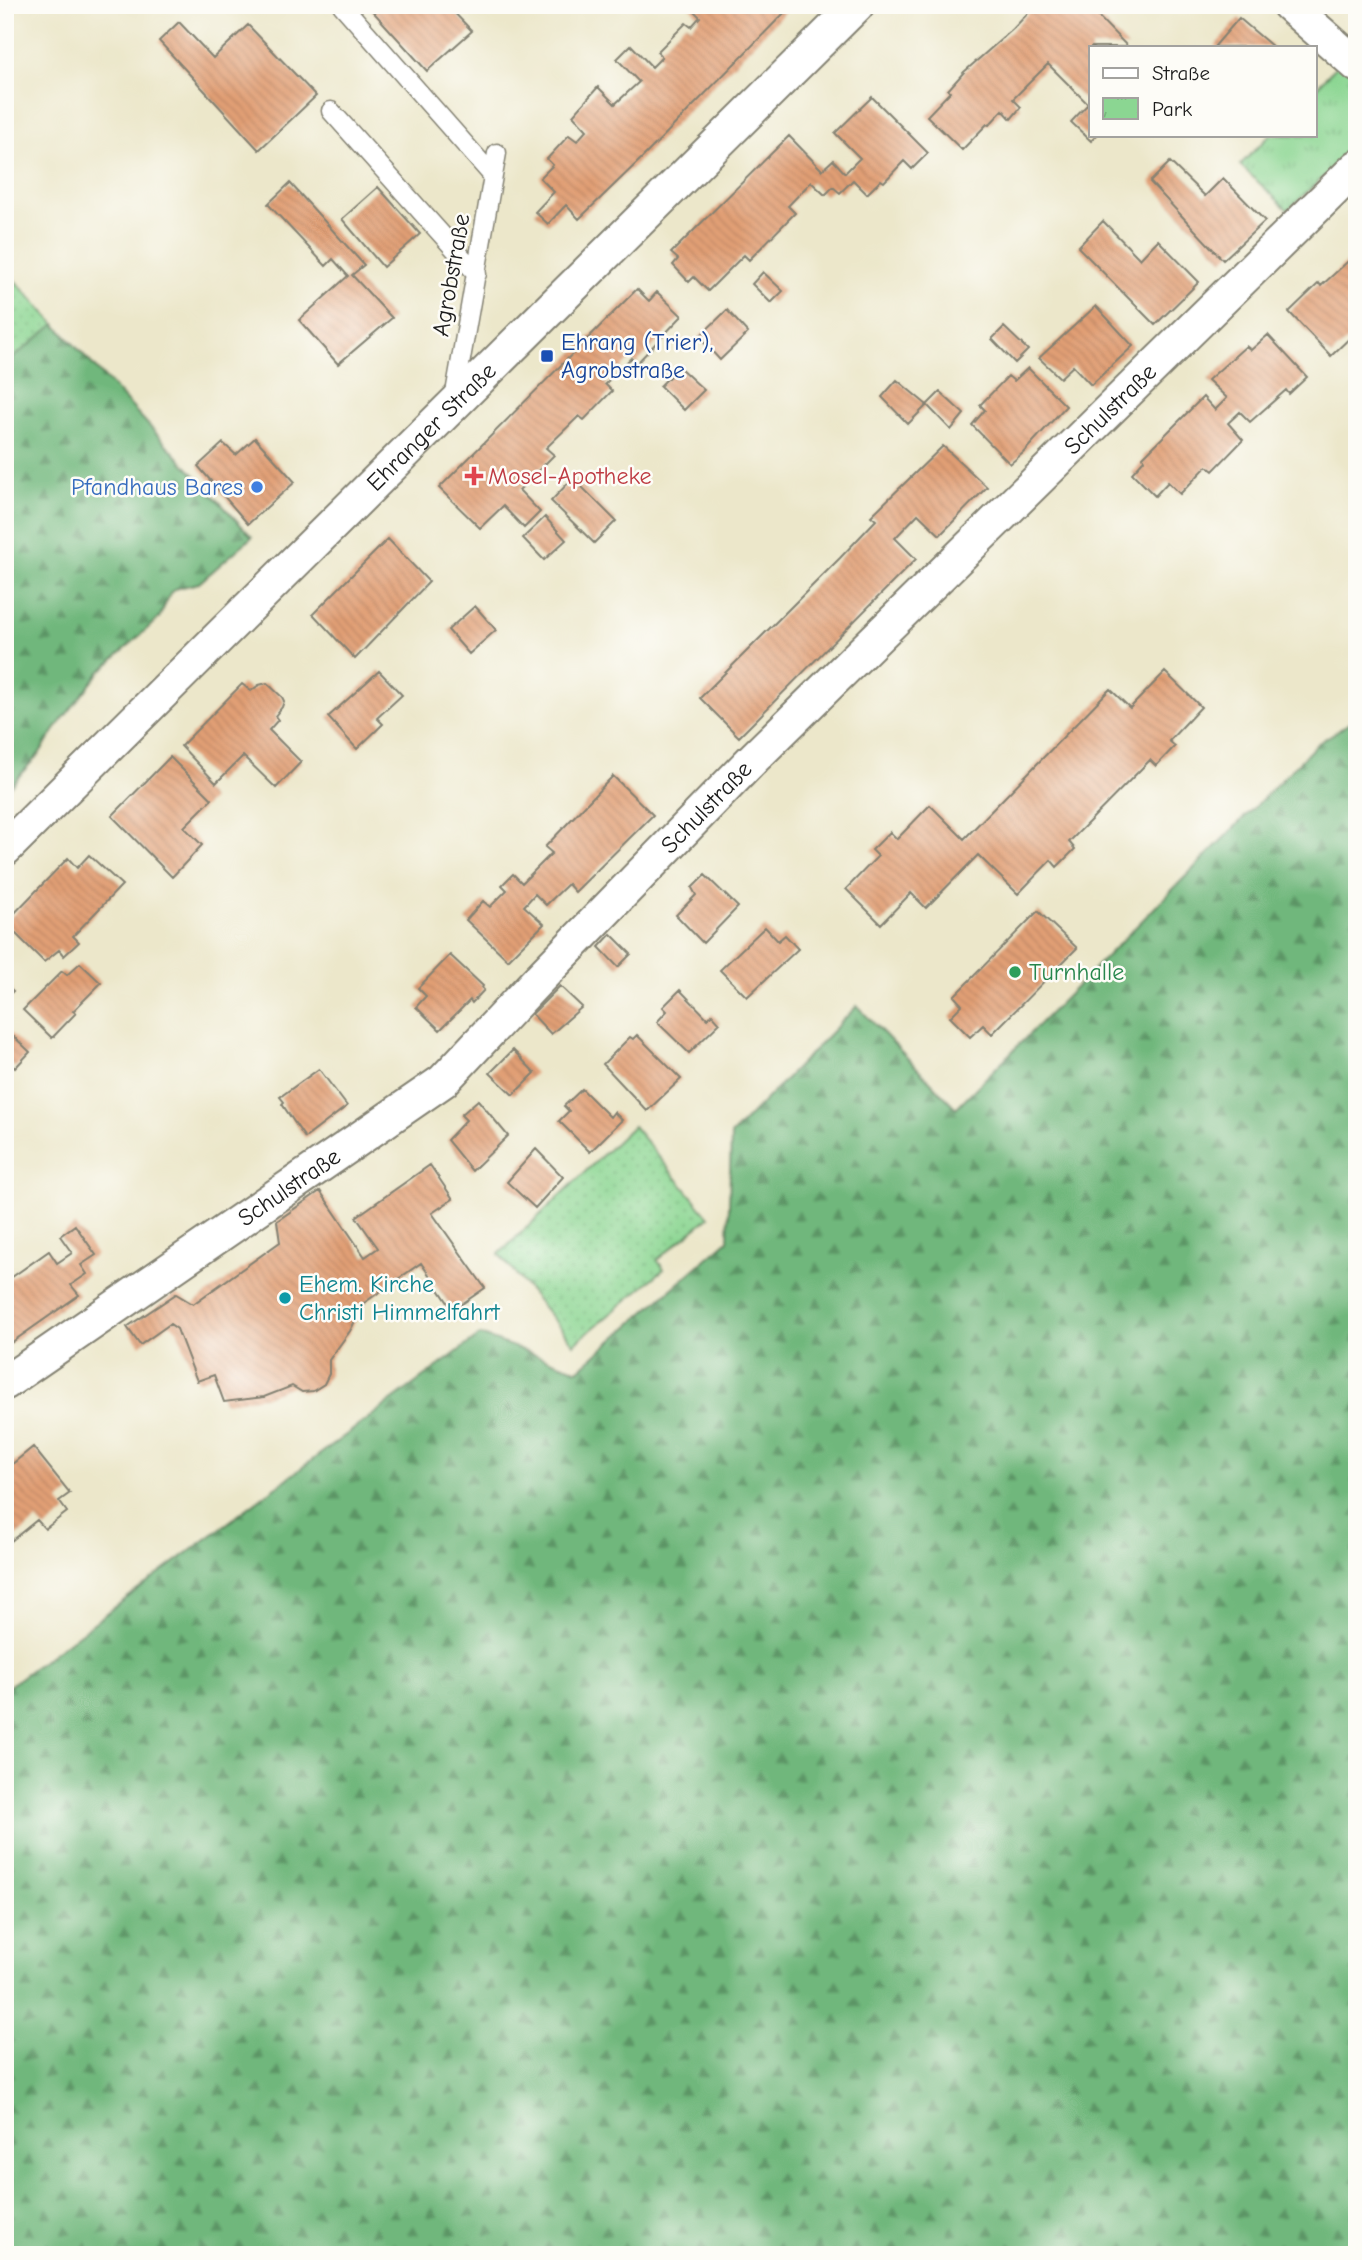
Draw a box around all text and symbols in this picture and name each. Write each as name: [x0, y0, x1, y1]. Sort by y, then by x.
legend: [1089, 46, 1316, 136]
text: Straße: [1152, 61, 1210, 85]
text: Park: [1152, 97, 1192, 121]
street label: Agrobstraße: [426, 211, 476, 339]
place label: Ehrang (Trier), Agrobstraße: [561, 328, 713, 384]
marker: Ehrang (Trier), Agrobstraße: [539, 348, 555, 364]
street label: Ehranger Straße: [361, 357, 502, 497]
street label: Schulstraße: [1058, 358, 1162, 460]
place label: Mosel-Apotheke: [488, 462, 652, 490]
marker: Mosel-Apotheke: [466, 468, 482, 484]
place label: Pfandhaus Bares: [71, 473, 243, 501]
marker: Pfandhaus Bares: [249, 479, 265, 495]
street label: Schulstraße: [655, 755, 758, 859]
place label: Turnhalle: [1029, 958, 1124, 986]
marker: Turnhalle: [1007, 964, 1023, 980]
street label: Schulstraße: [232, 1142, 346, 1232]
place label: Ehem. Kirche Christi Himmelfahrt: [299, 1270, 501, 1326]
marker: Ehem. Kirche Christi Himmelfahrt: [277, 1290, 293, 1306]

